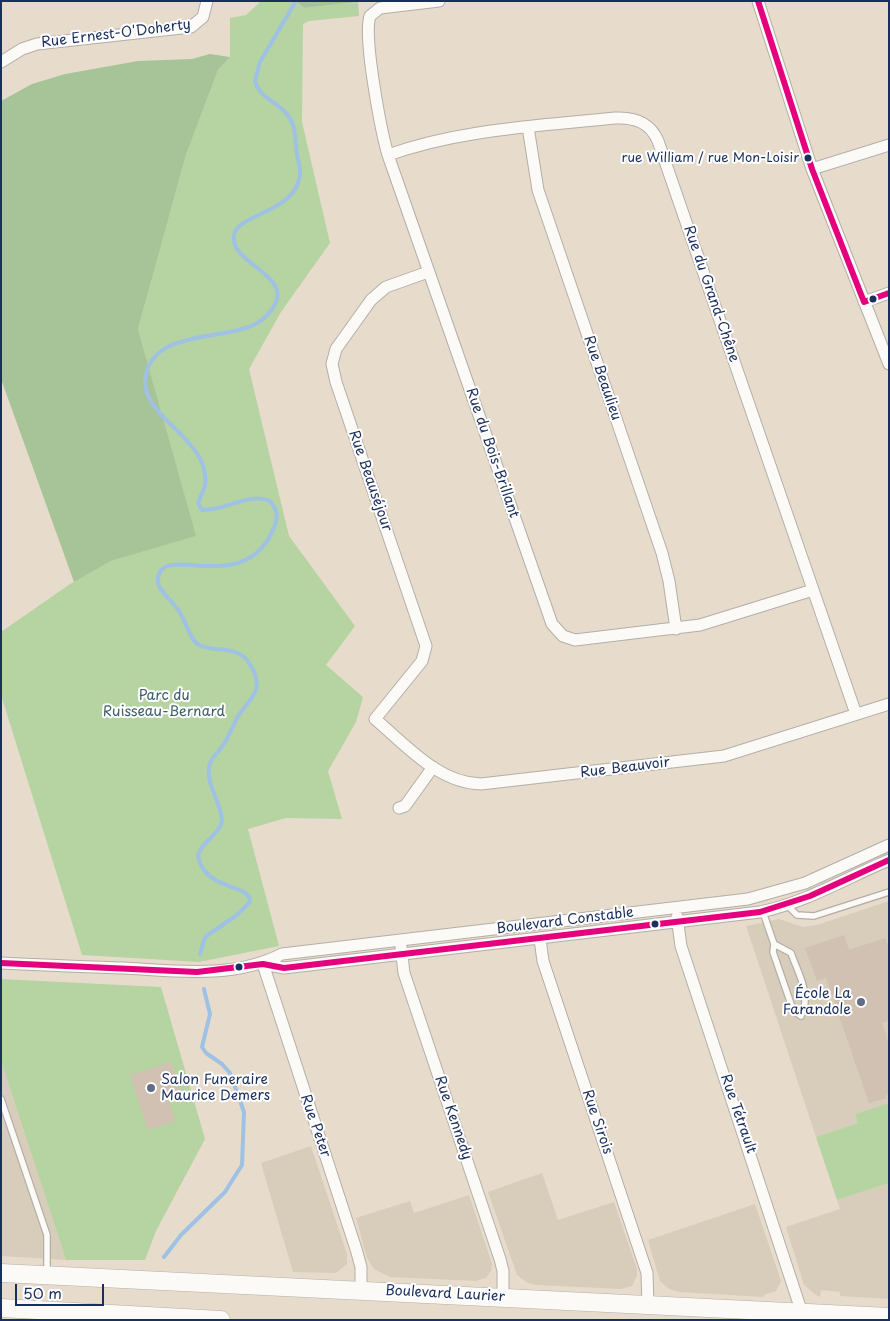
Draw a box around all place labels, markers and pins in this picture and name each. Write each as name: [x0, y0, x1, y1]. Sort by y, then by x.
place label: rue William / rue Mon-Loisir: [622, 150, 799, 166]
marker: rue William / rue Mon-Loisir: [803, 153, 813, 163]
unlabelled marker: [868, 294, 878, 304]
unlabelled marker: [650, 919, 660, 929]
unlabelled marker: [234, 962, 244, 972]
place label: École La Farandole: [783, 986, 851, 1019]
marker: École La Farandole: [855, 996, 867, 1008]
place label: Salon Funeraire Maurice Demers: [161, 1072, 270, 1104]
marker: Salon Funeraire Maurice Demers: [145, 1082, 157, 1094]

